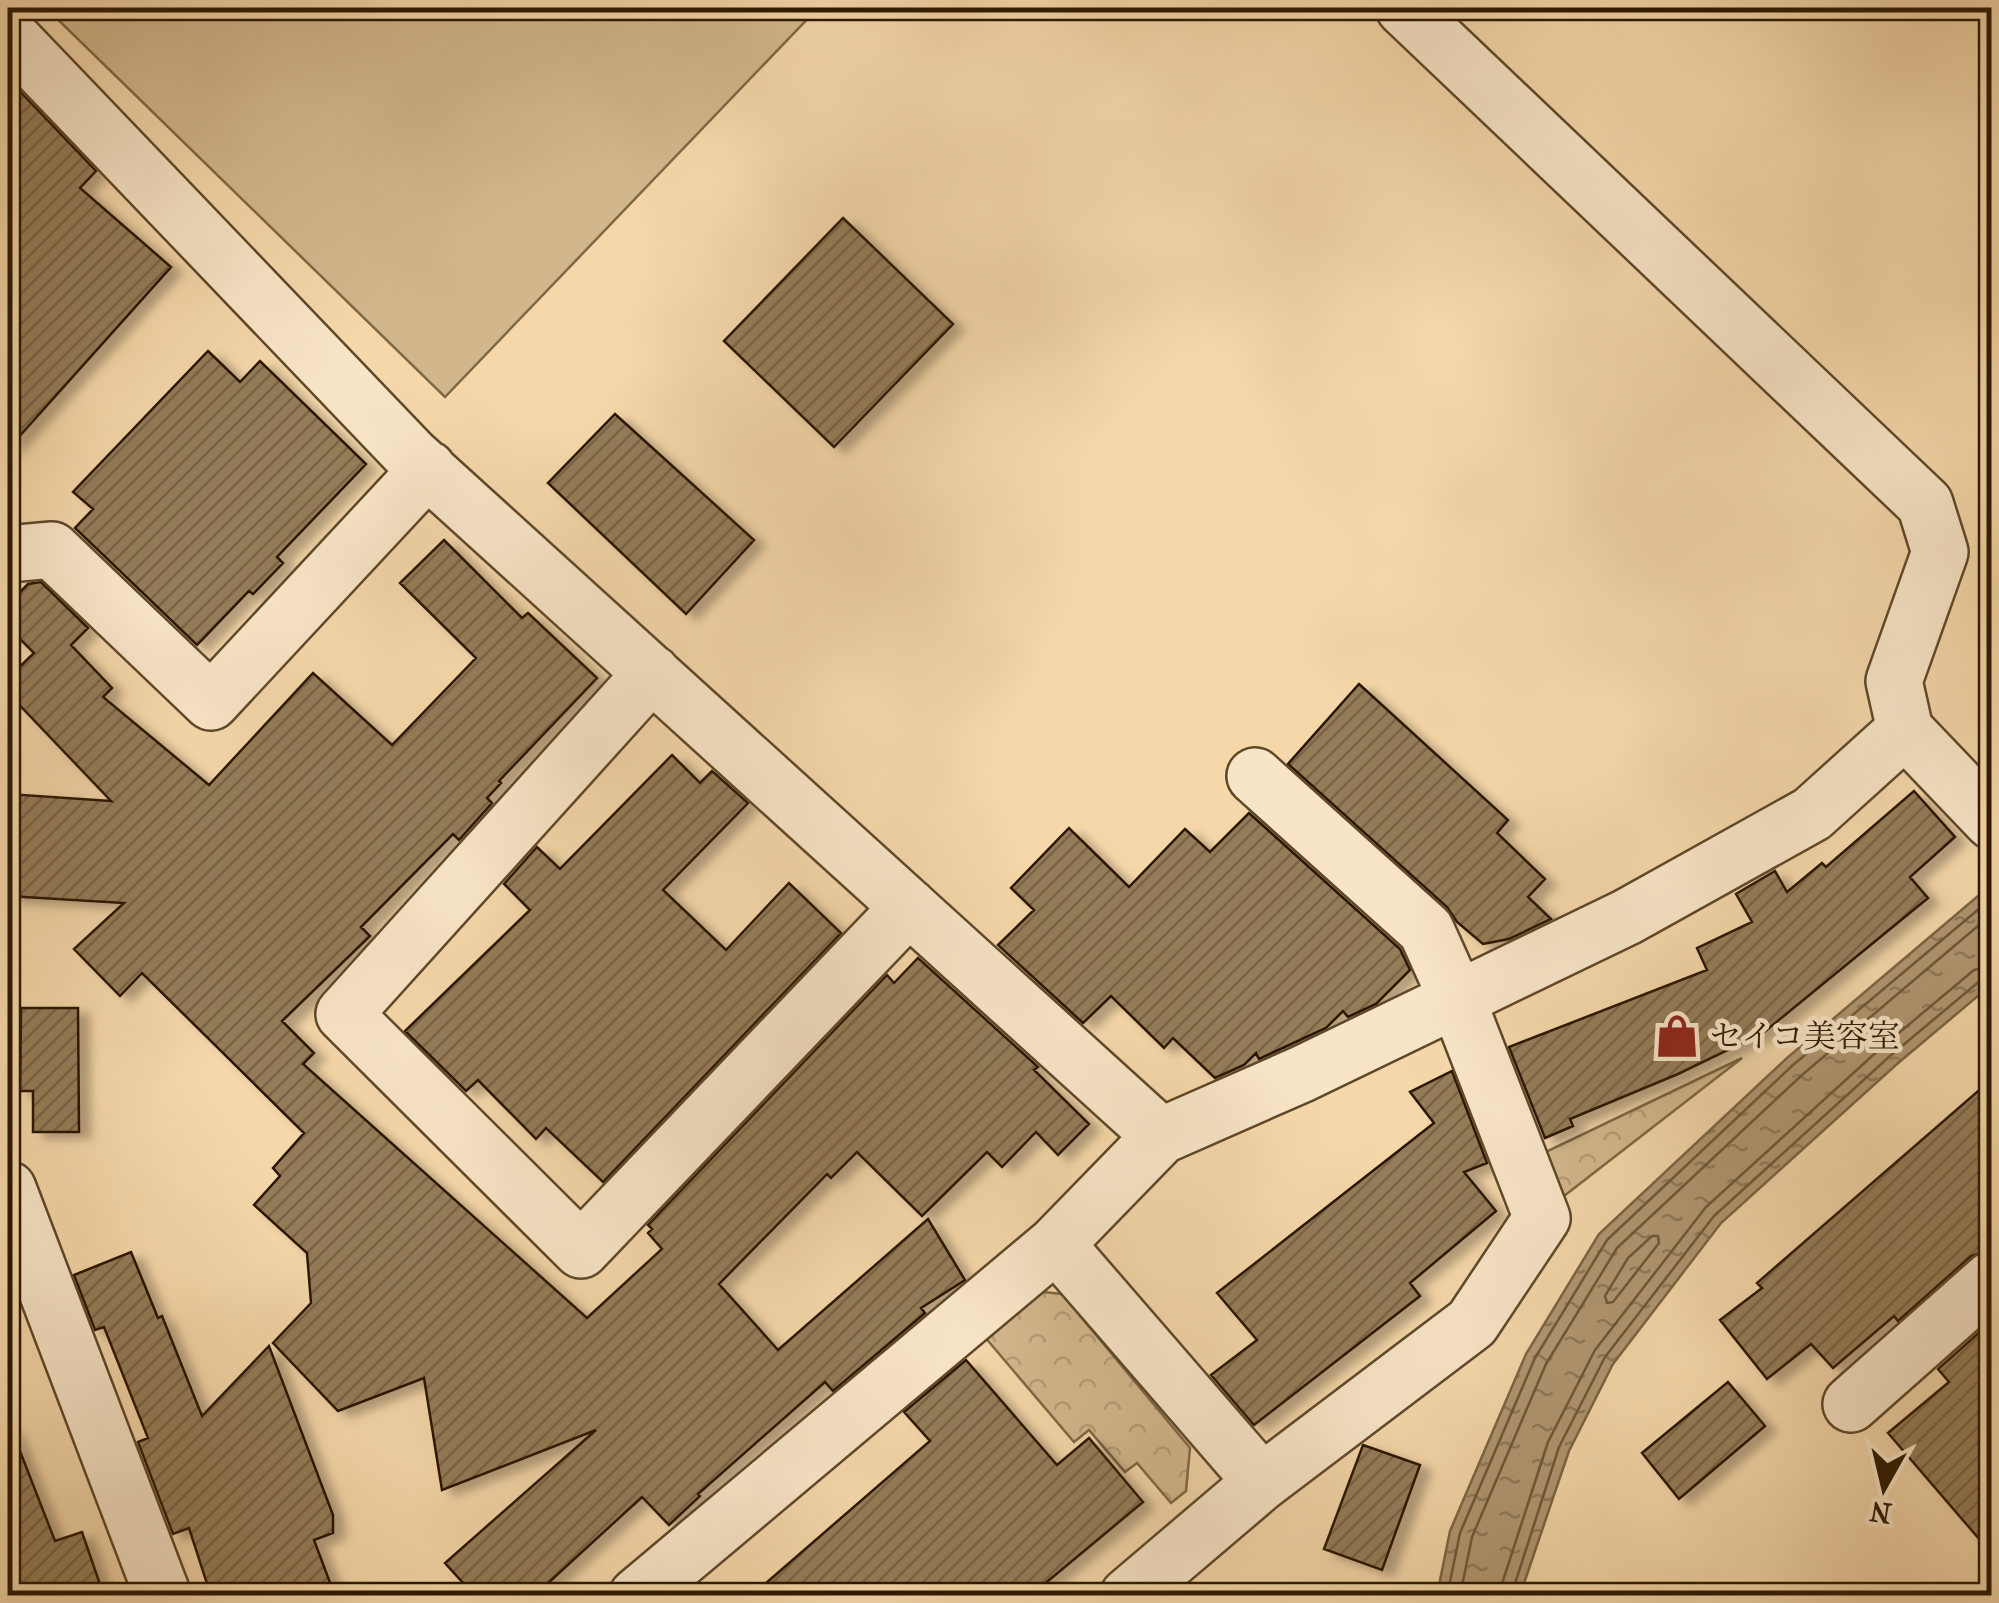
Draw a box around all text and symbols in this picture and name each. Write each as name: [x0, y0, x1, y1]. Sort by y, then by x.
shop icon: セイコ美容室: [1653, 1012, 1701, 1060]
place label: セイコ美容室: [1710, 1018, 1900, 1055]
north arrow: [1834, 1438, 1934, 1538]
text: N: [1867, 1494, 1893, 1530]

